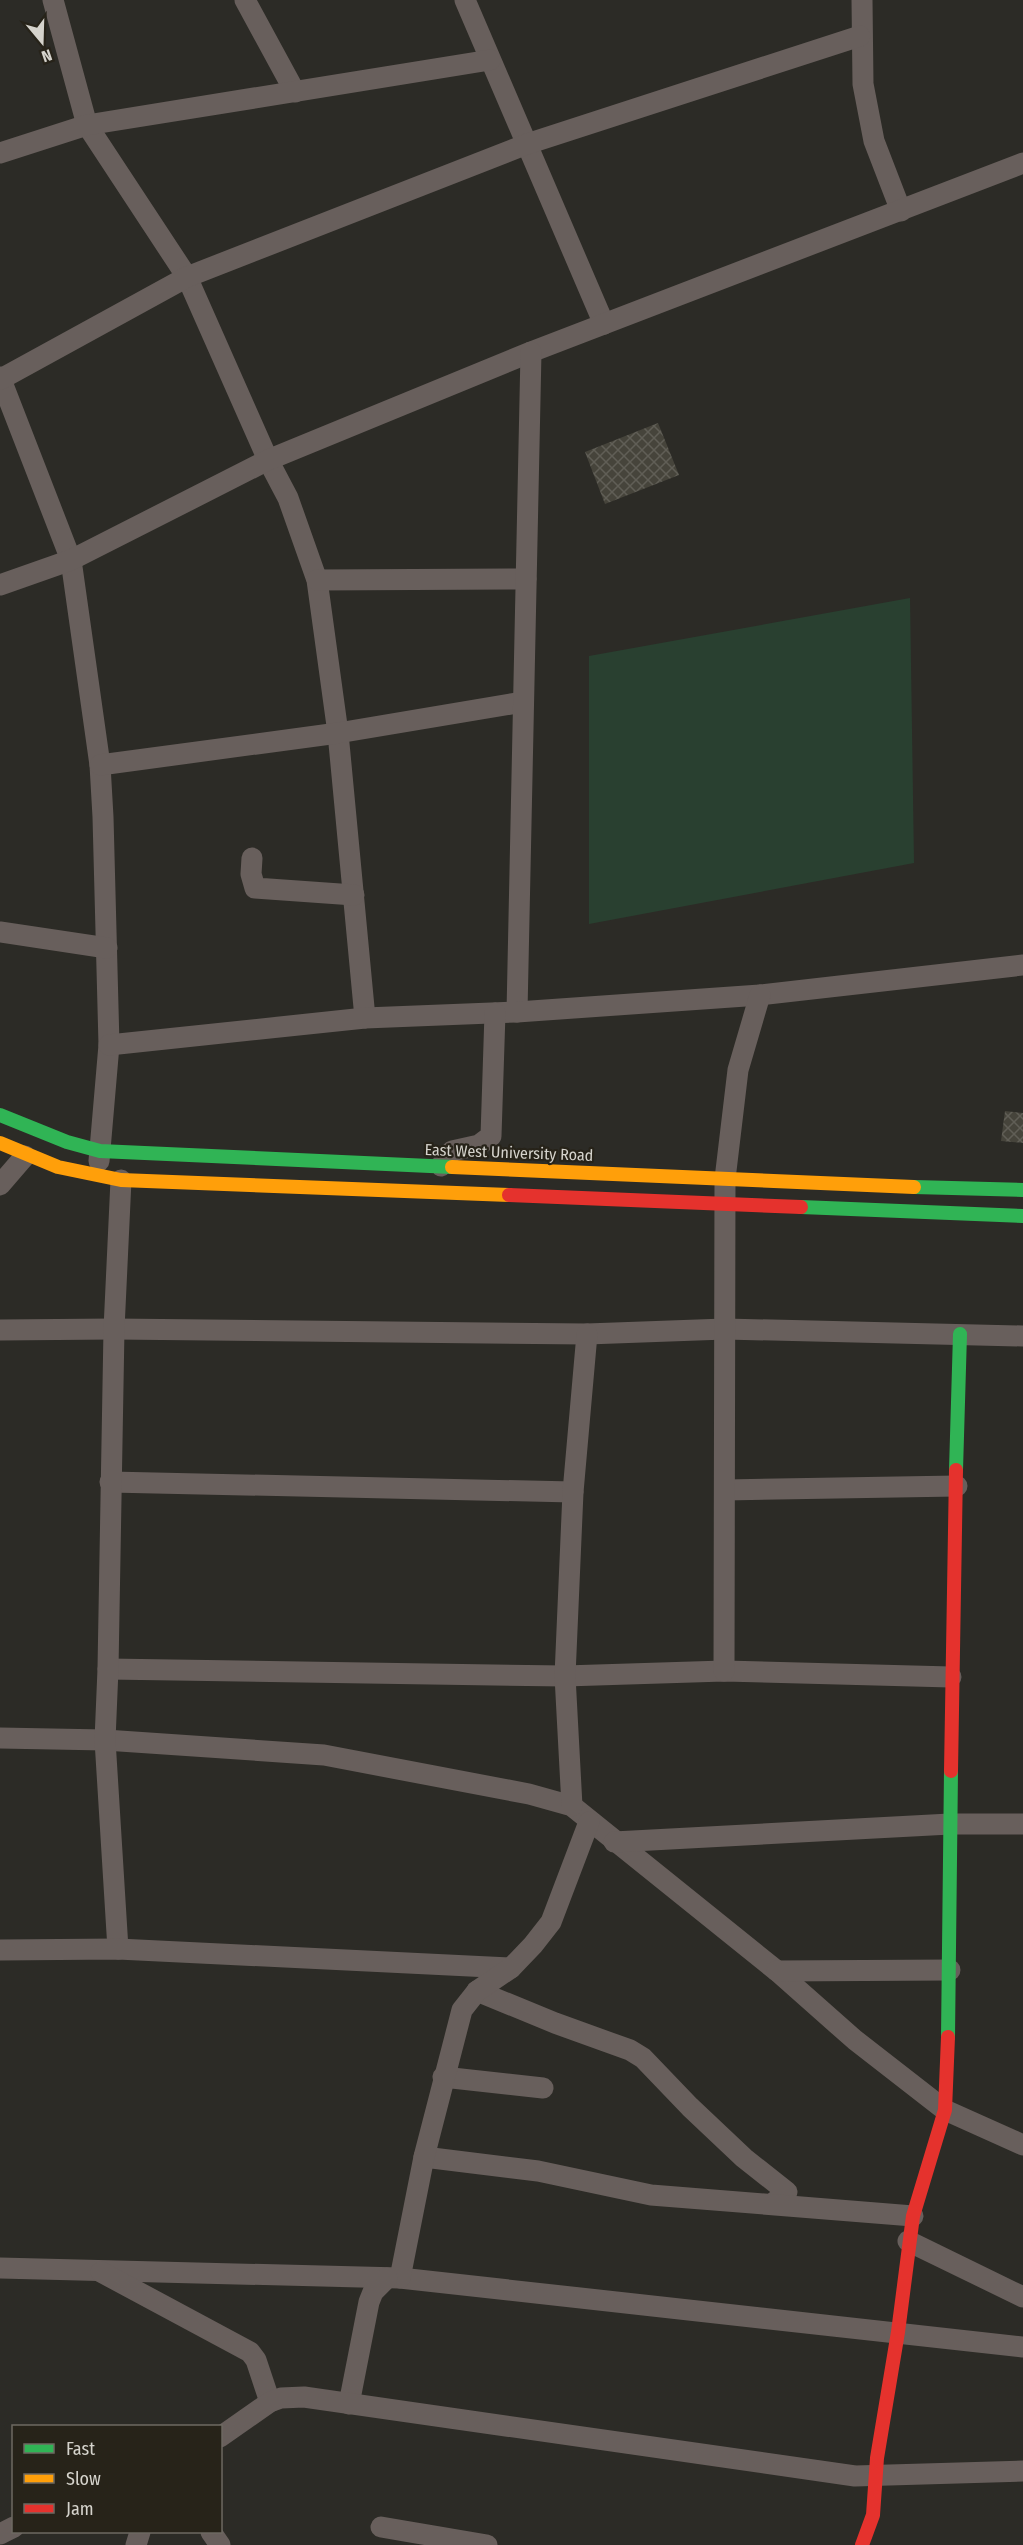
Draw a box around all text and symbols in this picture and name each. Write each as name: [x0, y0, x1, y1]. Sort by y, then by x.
north arrow: [12, 12, 72, 72]
text: N: [39, 45, 54, 66]
street label: East West University Road: [424, 1140, 594, 1165]
legend: [12, 2425, 222, 2533]
text: Fast: [66, 2438, 95, 2460]
text: Slow: [66, 2468, 101, 2490]
text: Jam: [66, 2498, 94, 2520]

